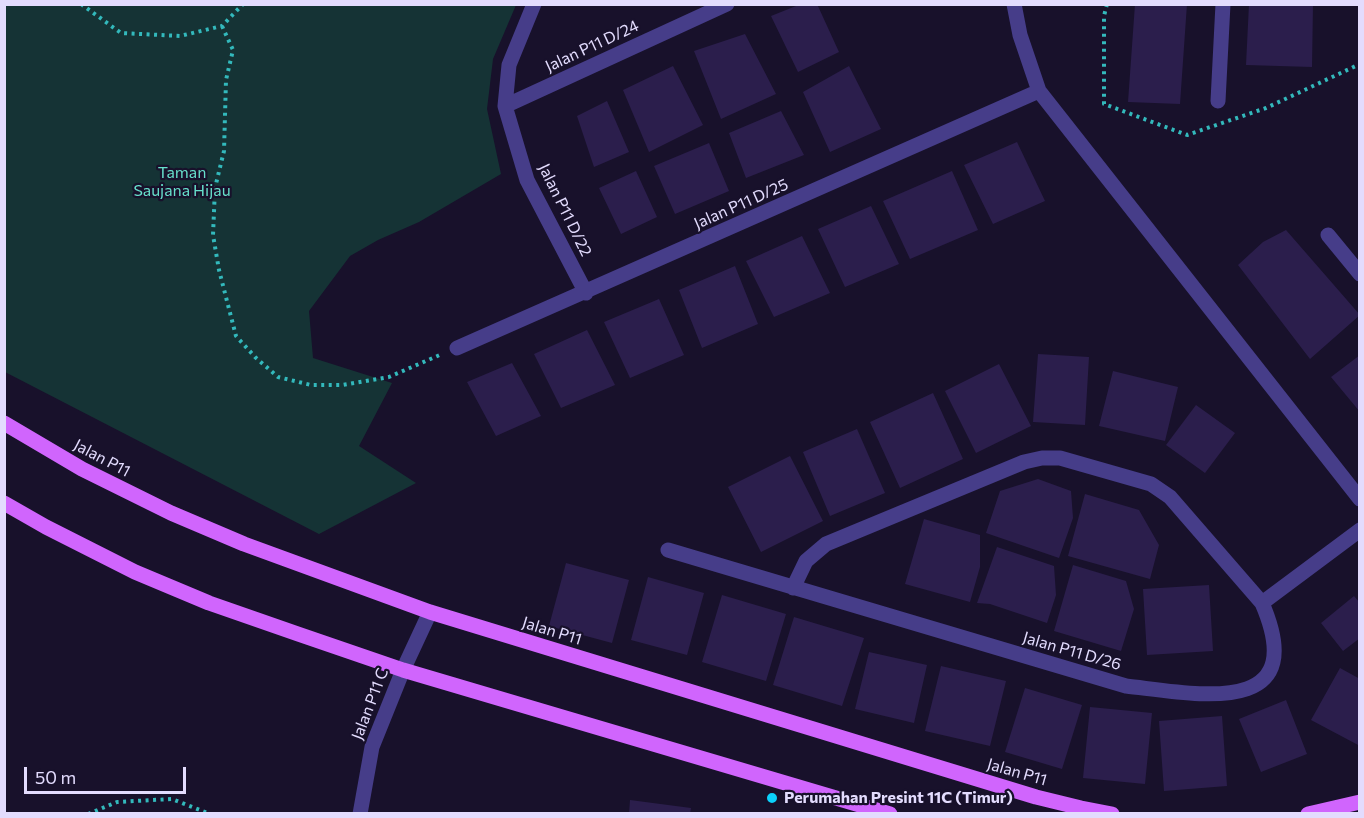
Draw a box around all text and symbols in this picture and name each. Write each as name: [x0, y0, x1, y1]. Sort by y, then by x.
street label: Jalan P11 D/24: [542, 16, 642, 76]
street label: Jalan P11 D/22: [534, 161, 596, 259]
park label: Taman Saujana Hijau: [133, 163, 231, 201]
street label: Jalan P11 D/25: [691, 175, 791, 233]
street label: Jalan P11: [70, 435, 134, 481]
street label: Jalan P11: [520, 613, 584, 649]
street label: Jalan P11 D/26: [1021, 628, 1123, 674]
street label: Jalan P11 C: [348, 665, 392, 743]
street label: Jalan P11: [985, 754, 1049, 790]
scale bar: [27, 755, 189, 793]
text: 50 m: [35, 766, 76, 788]
place label: Perumahan Presint 11C (Timur): [784, 788, 1013, 808]
marker: Perumahan Presint 11C (Timur): [765, 791, 779, 805]

